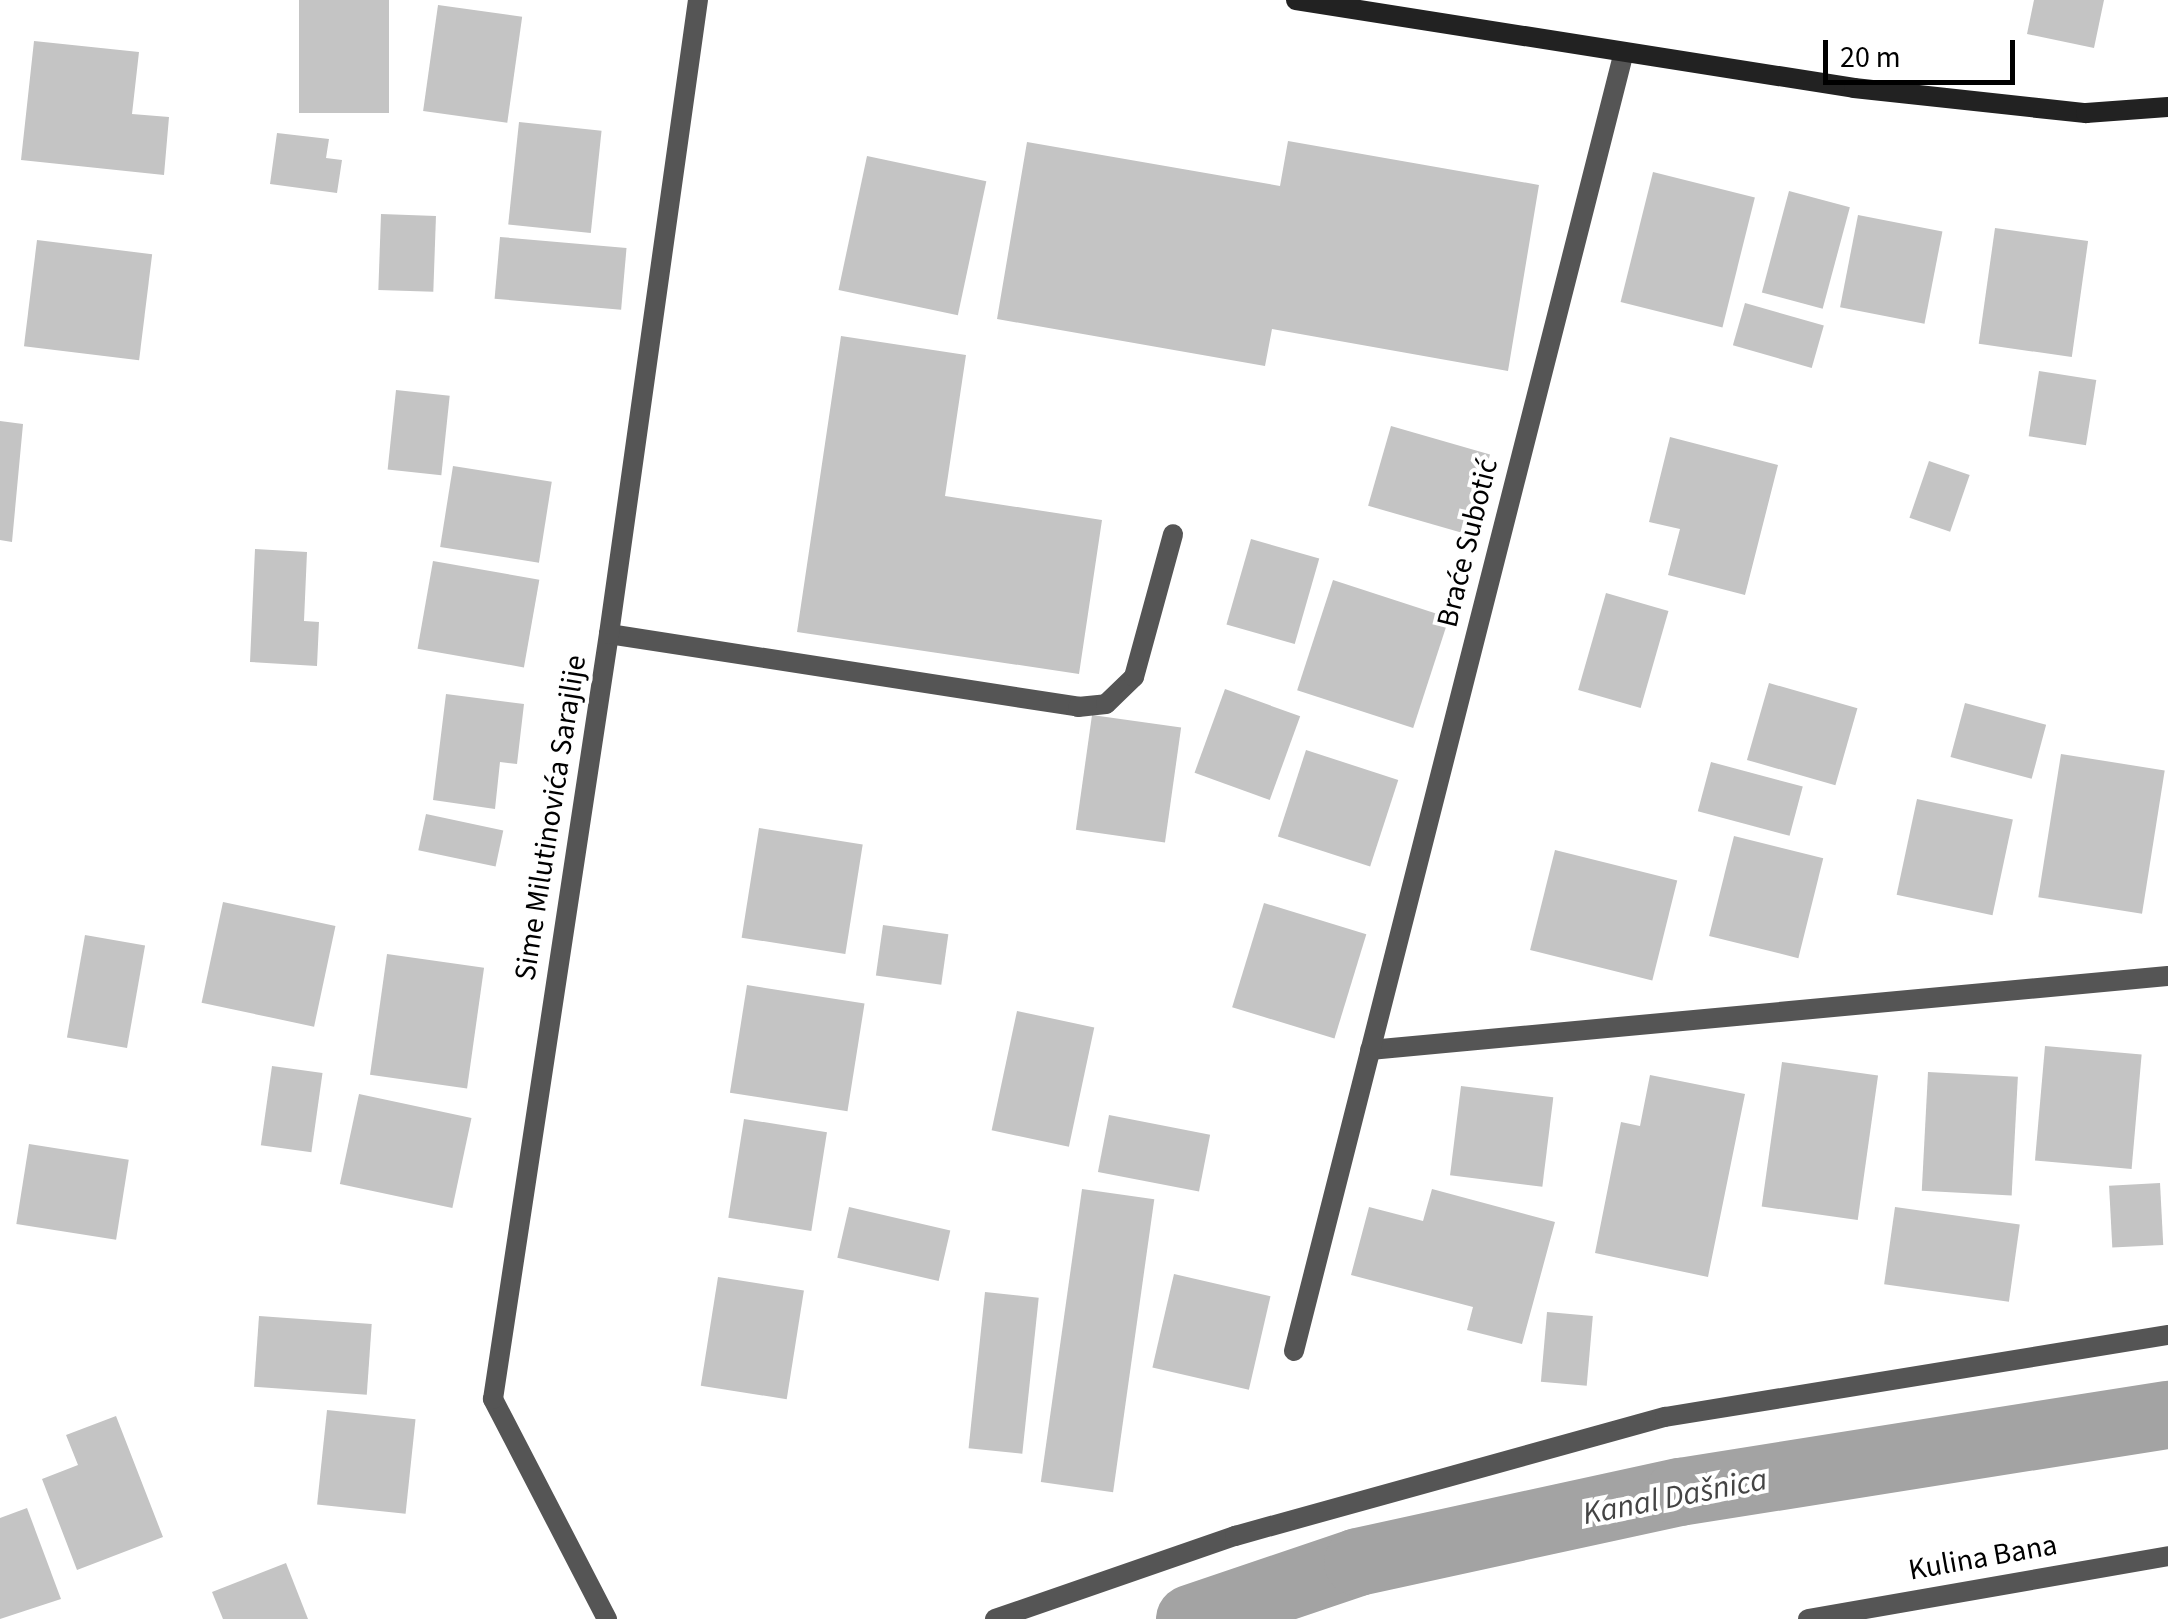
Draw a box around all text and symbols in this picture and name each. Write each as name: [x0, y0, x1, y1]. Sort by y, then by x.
scale bar: [1828, 20, 2020, 82]
text: 20 m: [1840, 36, 1901, 79]
street label: Braće Subotić: [1430, 455, 1506, 631]
street label: Sime Milutinovića Sarajlije: [507, 653, 595, 983]
water label: Kanal Dašnica: [1580, 1460, 1770, 1534]
street label: Kulina Bana: [1906, 1527, 2060, 1589]

